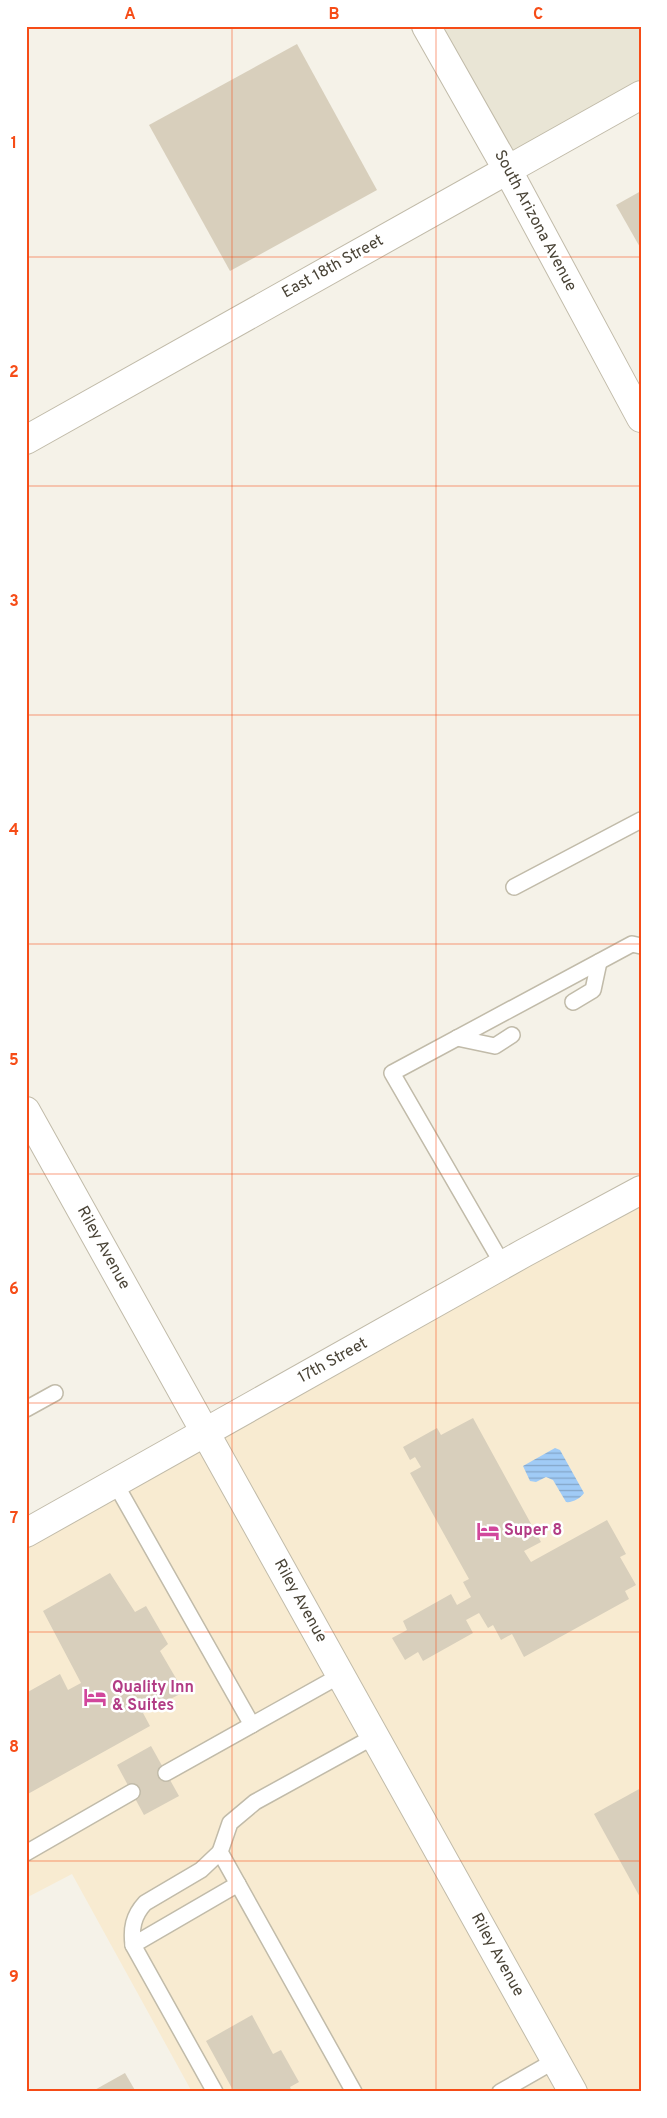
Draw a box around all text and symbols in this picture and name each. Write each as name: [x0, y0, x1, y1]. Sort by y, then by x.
text: A: [124, 5, 136, 25]
text: B: [328, 5, 340, 25]
text: C: [533, 5, 543, 25]
text: 1: [11, 134, 17, 154]
street label: South Arizona Avenue: [489, 147, 581, 295]
street label: East 18th Street: [279, 231, 387, 303]
text: 2: [9, 363, 19, 383]
text: 3: [9, 592, 19, 612]
text: 4: [9, 821, 19, 841]
text: 5: [9, 1051, 19, 1071]
street label: Riley Avenue: [72, 1203, 134, 1293]
text: 6: [9, 1280, 19, 1300]
street label: 17th Street: [295, 1334, 371, 1388]
text: 7: [10, 1509, 18, 1529]
hotel icon: Super 8: [475, 1518, 501, 1544]
place label: Super 8: [504, 1521, 562, 1541]
street label: Riley Avenue: [269, 1556, 331, 1646]
place label: Quality Inn & Suites: [112, 1678, 194, 1716]
hotel icon: Quality Inn & Suites: [82, 1684, 108, 1710]
text: 8: [9, 1738, 19, 1758]
street label: Riley Avenue: [466, 1910, 528, 2000]
text: 9: [9, 1968, 19, 1988]

